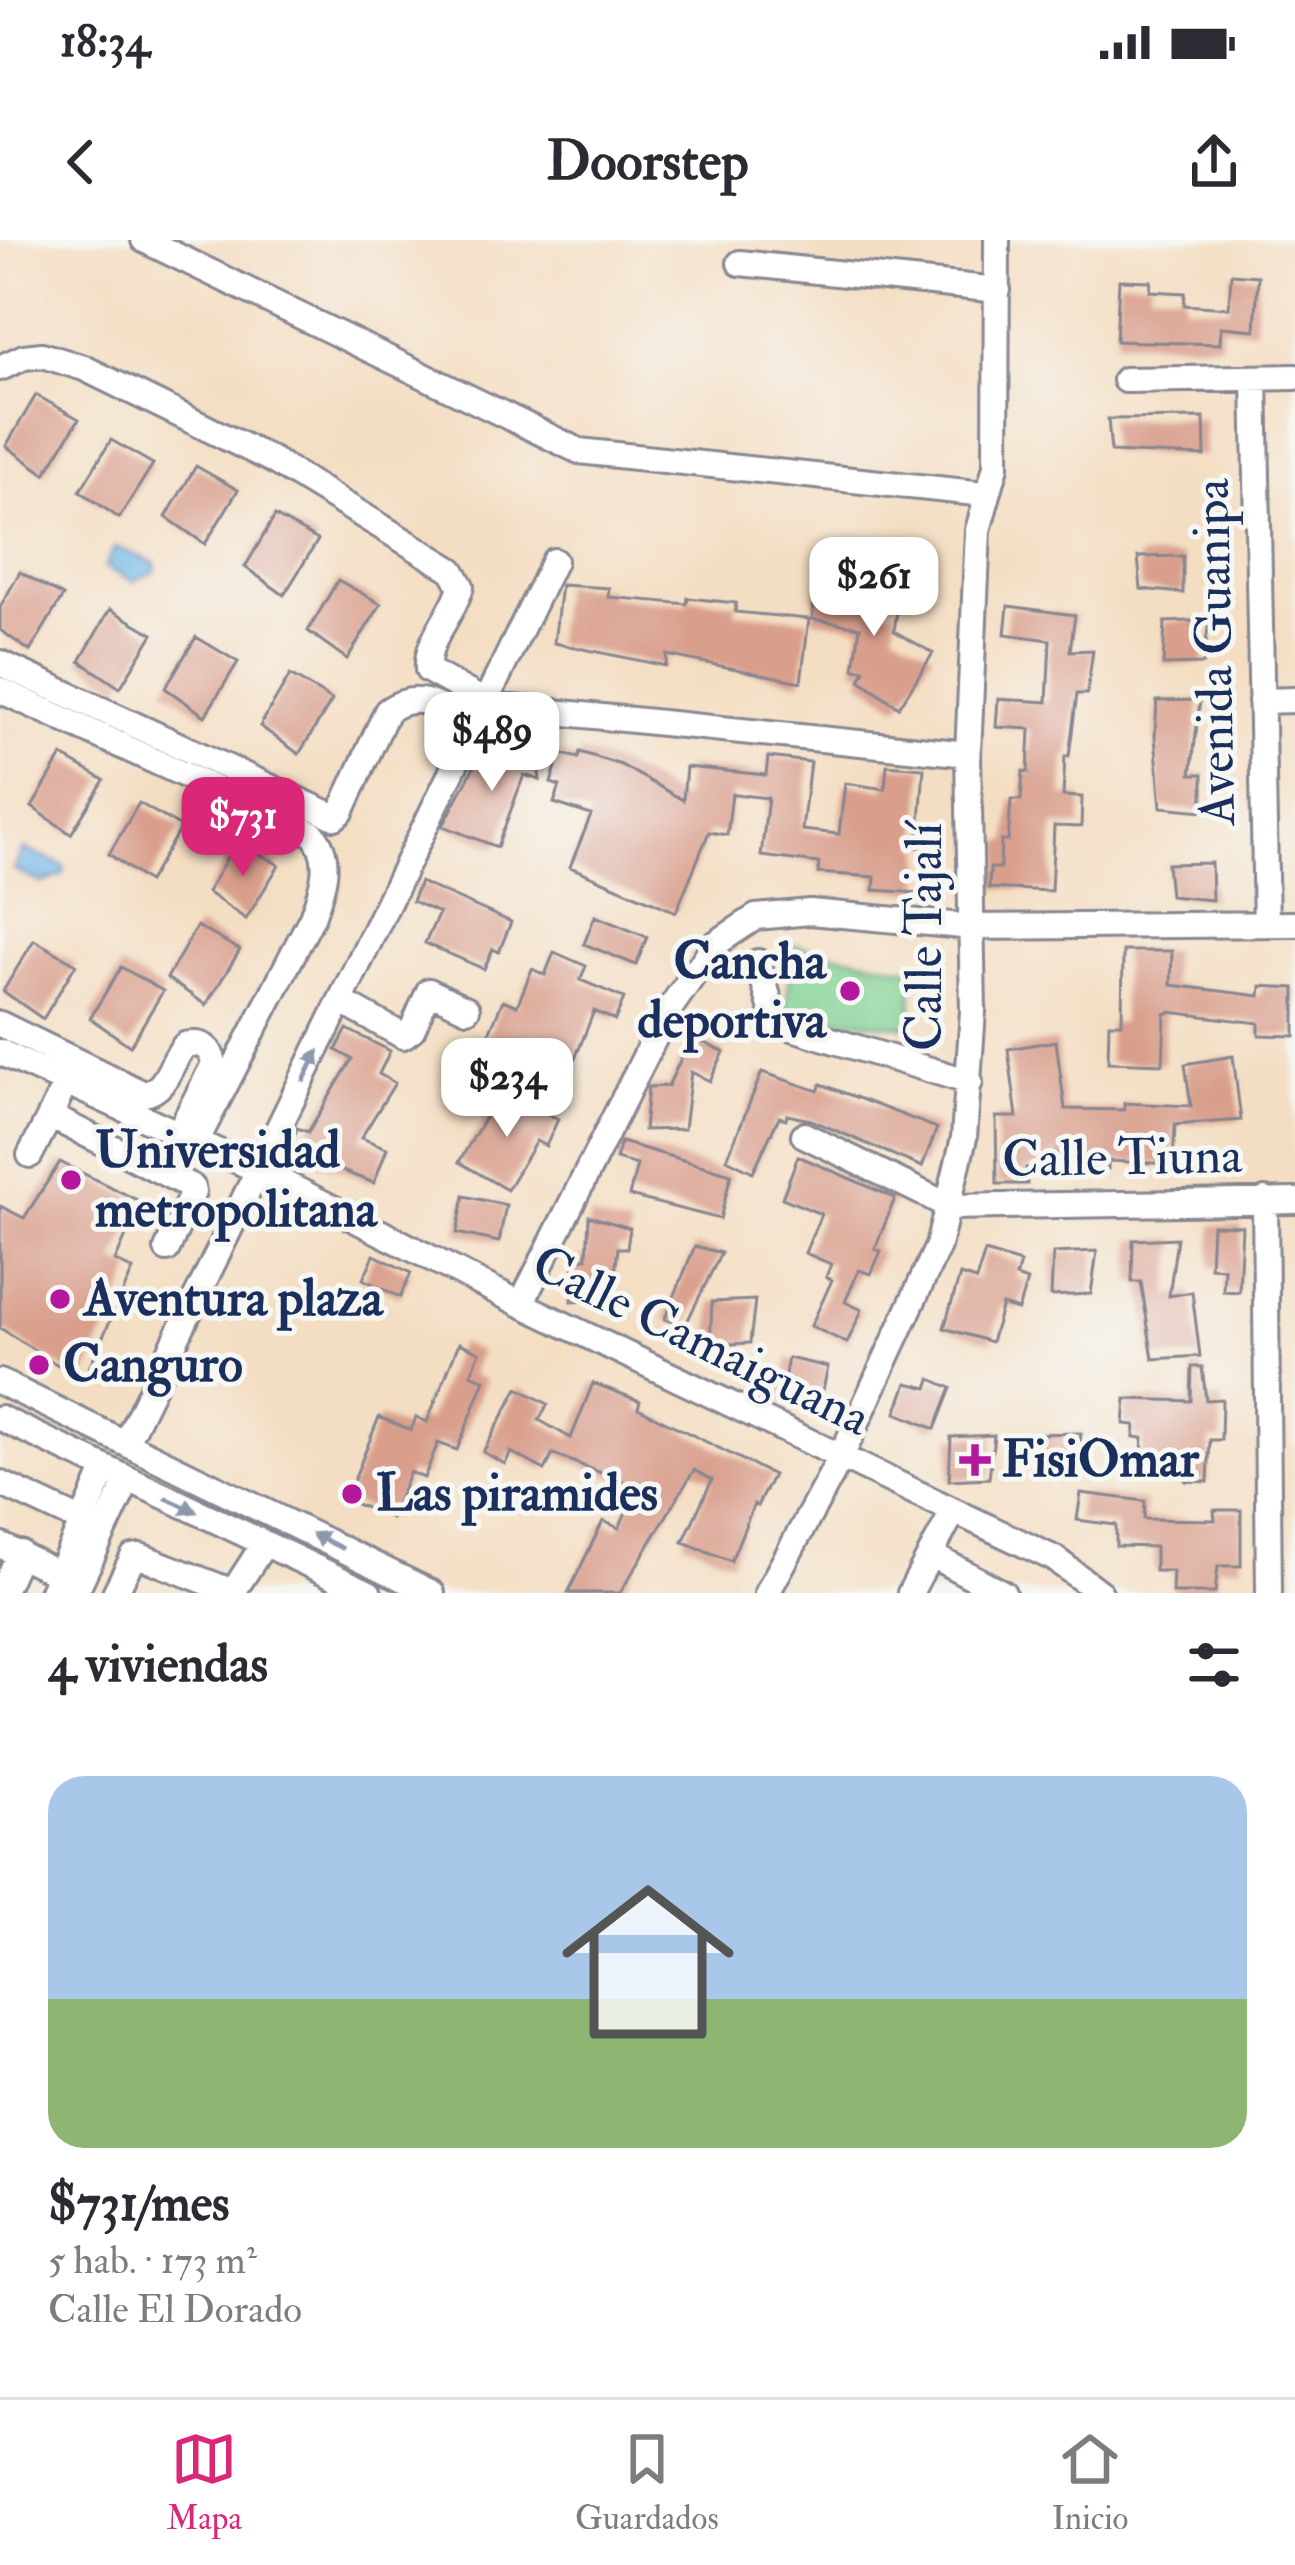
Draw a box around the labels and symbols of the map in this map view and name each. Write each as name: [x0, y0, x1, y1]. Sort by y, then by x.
street label: Avenida Guanipa: [1180, 477, 1250, 827]
pin: $261: [803, 537, 945, 639]
pin: $489: [421, 692, 563, 794]
pin: $731: [172, 777, 314, 879]
street label: Calle Tajalí: [893, 819, 957, 1051]
place label: Cancha deportiva: [638, 930, 828, 1054]
marker: Cancha deportiva: [837, 978, 863, 1004]
pin: $234: [436, 1038, 578, 1140]
one-way arrow: [301, 1048, 321, 1083]
place label: Universidad metropolitana: [95, 1119, 379, 1243]
street label: Calle Tiuna: [1001, 1124, 1244, 1192]
marker: Universidad metropolitana: [58, 1167, 84, 1193]
street label: Calle Camaiguana: [521, 1231, 882, 1451]
place label: Aventura plaza: [82, 1267, 385, 1332]
marker: Aventura plaza: [47, 1286, 73, 1312]
place label: Canguro: [63, 1333, 243, 1397]
marker: Canguro: [26, 1352, 52, 1378]
place label: FisiOmar: [1002, 1428, 1200, 1492]
marker: FisiOmar: [959, 1444, 991, 1476]
place label: Las piramides: [376, 1462, 658, 1527]
marker: Las piramides: [339, 1481, 365, 1507]
one-way arrow: [164, 1496, 199, 1516]
one-way arrow: [310, 1532, 344, 1552]

